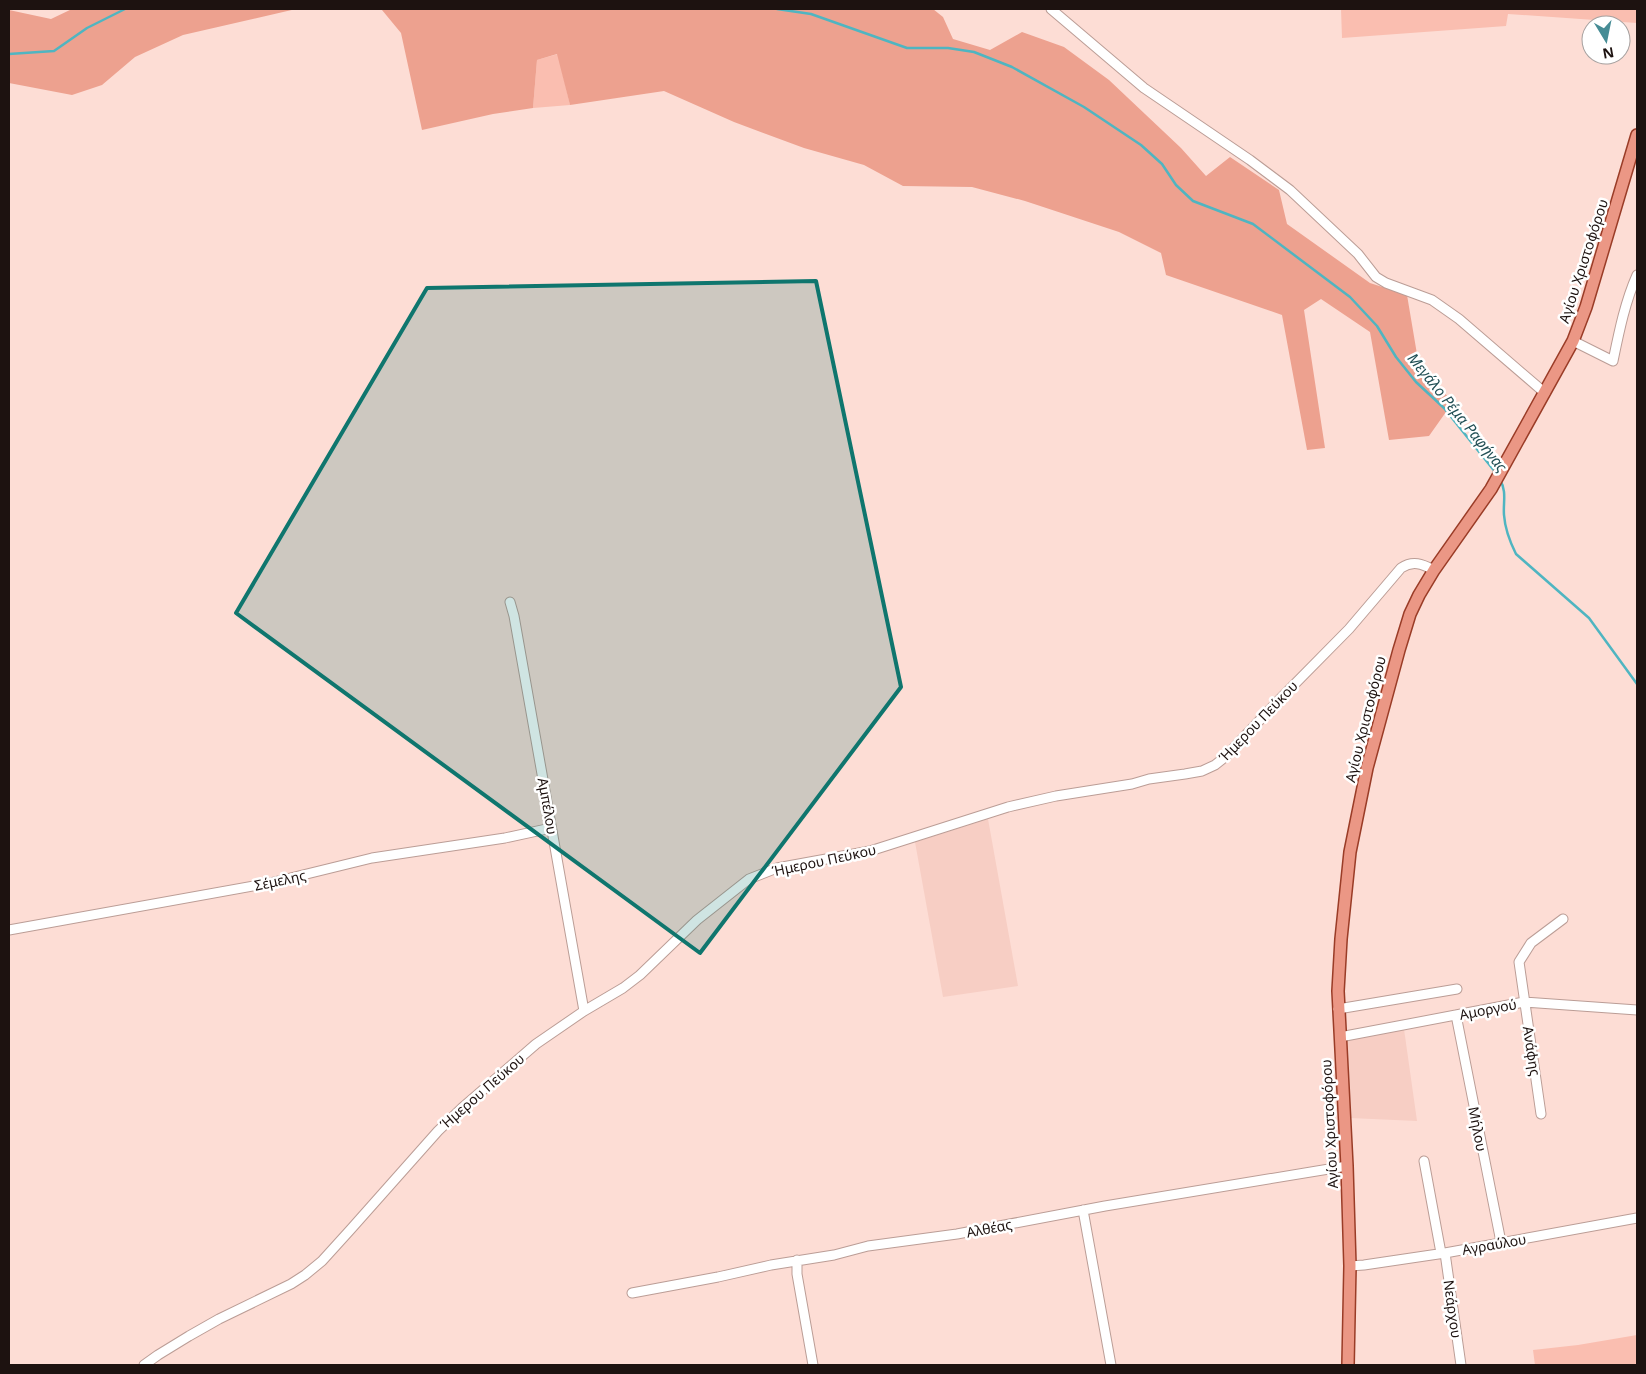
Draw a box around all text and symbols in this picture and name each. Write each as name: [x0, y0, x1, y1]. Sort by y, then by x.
north arrow: [1581, 15, 1631, 65]
text: N: [1601, 43, 1616, 64]
street label: Αγίου Χριστοφόρου: [1554, 196, 1612, 326]
water label: Μεγάλο Ρέμα Ραφήνας: [1404, 348, 1512, 476]
street label: Αγίου Χριστοφόρου: [1340, 654, 1390, 784]
street label: Ήμερου Πεύκου: [1214, 676, 1302, 766]
street label: Αμπέλου: [534, 776, 562, 836]
street label: Ήμερου Πεύκου: [770, 840, 878, 880]
street label: Σέμελης: [252, 865, 308, 895]
street label: Αμοργού: [1458, 994, 1518, 1024]
street label: Ανάφης: [1519, 1025, 1545, 1077]
street label: Ήμερου Πεύκου: [436, 1049, 528, 1133]
street label: Αγίου Χριστοφόρου: [1316, 1059, 1342, 1189]
street label: Μήλου: [1464, 1105, 1492, 1153]
street label: Αλθέας: [965, 1214, 1014, 1242]
street label: Αγραύλου: [1460, 1229, 1528, 1259]
street label: Νεάρχου: [1440, 1279, 1466, 1339]

